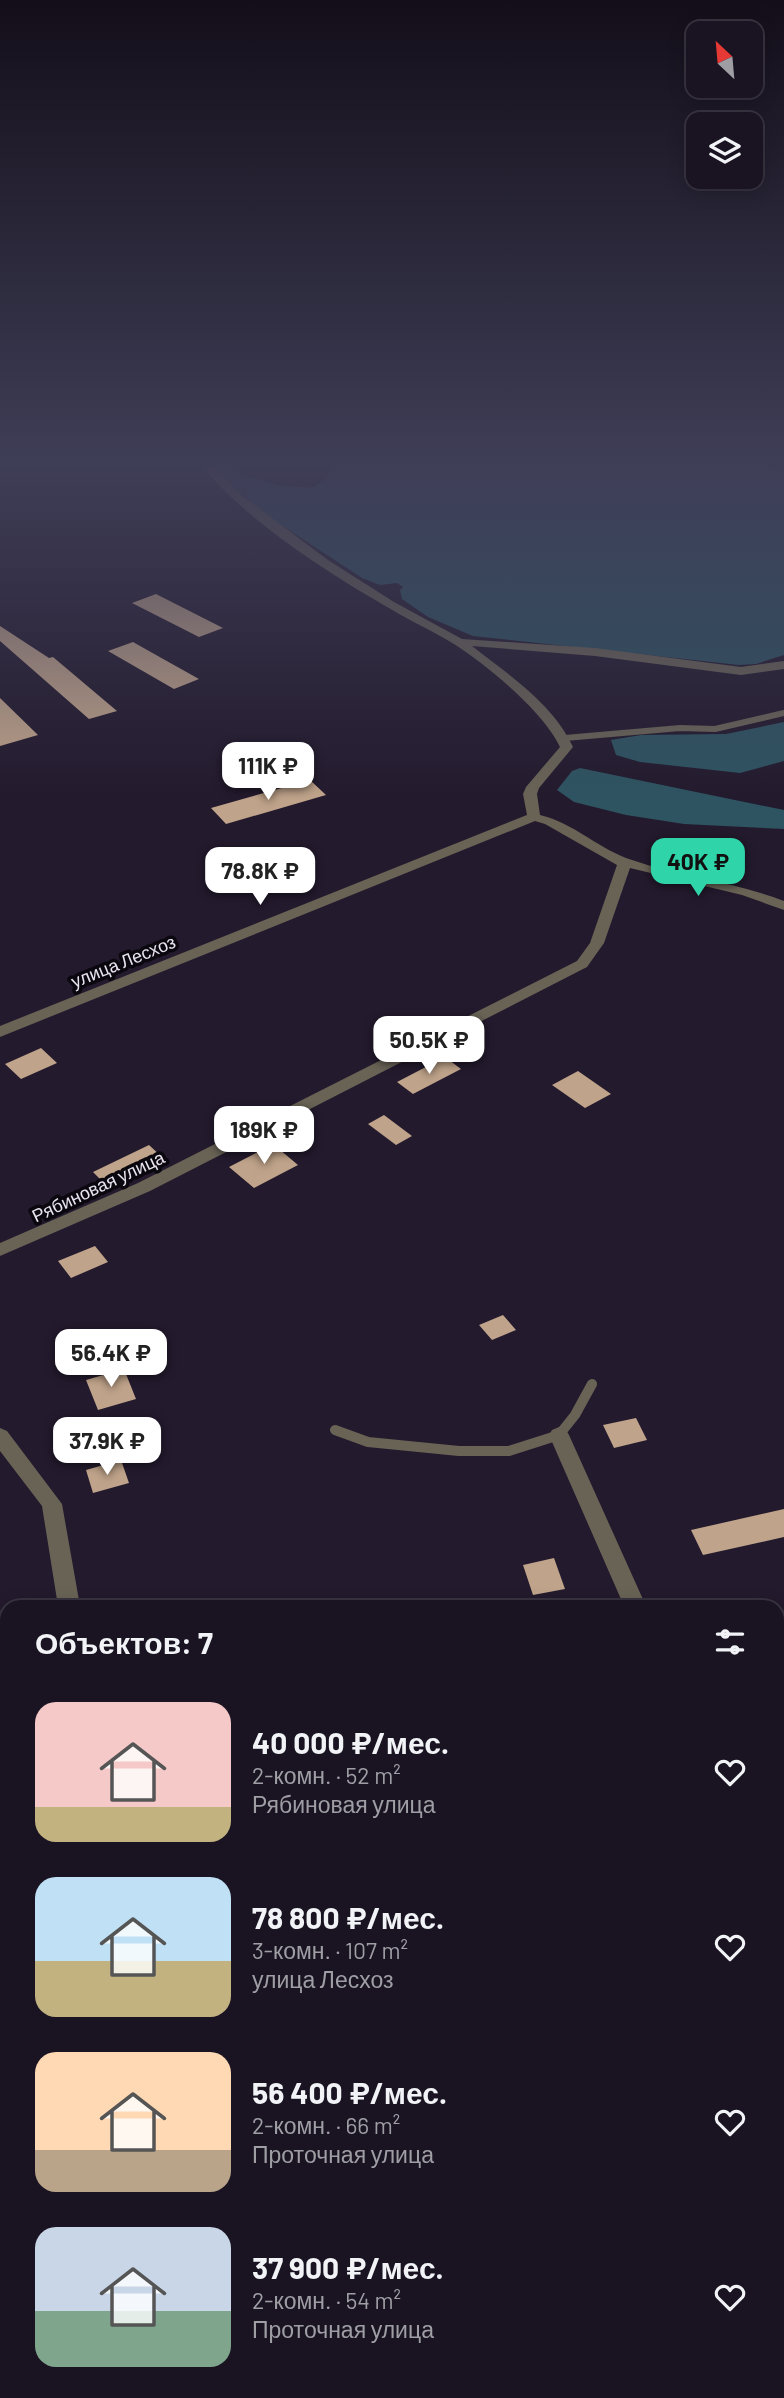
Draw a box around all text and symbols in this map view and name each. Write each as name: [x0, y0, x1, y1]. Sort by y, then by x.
north arrow: [686, 21, 763, 98]
map controls: [686, 21, 763, 189]
button: layers: [686, 112, 763, 189]
pin: 111K ₽: [211, 742, 325, 802]
text: 111K ₽: [238, 751, 298, 779]
pin: 40K ₽: [649, 838, 747, 898]
text: 40K ₽: [667, 847, 729, 875]
pin: 78.8K ₽: [195, 848, 325, 907]
text: 78.8K ₽: [221, 856, 299, 884]
street label: улица Лесхоз: [68, 930, 178, 992]
pin: 50.5K ₽: [364, 1016, 494, 1076]
text: 50.5K ₽: [389, 1025, 469, 1053]
pin: 189K ₽: [207, 1106, 321, 1166]
text: 189K ₽: [230, 1115, 298, 1143]
street label: Рябиновая улица: [28, 1145, 169, 1226]
pin: 56.4K ₽: [46, 1330, 176, 1389]
text: 56.4K ₽: [71, 1338, 151, 1366]
pin: 37.9K ₽: [42, 1418, 172, 1477]
text: 37.9K ₽: [69, 1426, 145, 1454]
icon: filters: [711, 1623, 749, 1661]
text: Объектов: 7: [35, 1624, 213, 1660]
text: 40 000 ₽/мес.: [252, 1724, 449, 1760]
icon: home: [91, 1730, 175, 1814]
icon: heart: [711, 1753, 749, 1791]
text: 2-комн. · 52 m²: [252, 1761, 401, 1789]
text: Рябиновая улица: [252, 1790, 436, 1818]
text: 78 800 ₽/мес.: [252, 1899, 444, 1935]
icon: home: [91, 1905, 175, 1989]
icon: heart: [711, 1928, 749, 1966]
text: 3-комн. · 107 m²: [252, 1936, 408, 1964]
text: улица Лесхоз: [252, 1965, 394, 1993]
text: 56 400 ₽/мес.: [252, 2074, 447, 2110]
icon: home: [91, 2080, 175, 2164]
icon: heart: [711, 2103, 749, 2141]
text: 2-комн. · 66 m²: [252, 2111, 400, 2139]
text: Проточная улица: [252, 2140, 434, 2168]
text: 37 900 ₽/мес.: [252, 2249, 444, 2285]
icon: home: [91, 2255, 175, 2339]
icon: heart: [711, 2278, 749, 2316]
text: 2-комн. · 54 m²: [252, 2286, 401, 2314]
text: Проточная улица: [252, 2315, 434, 2343]

